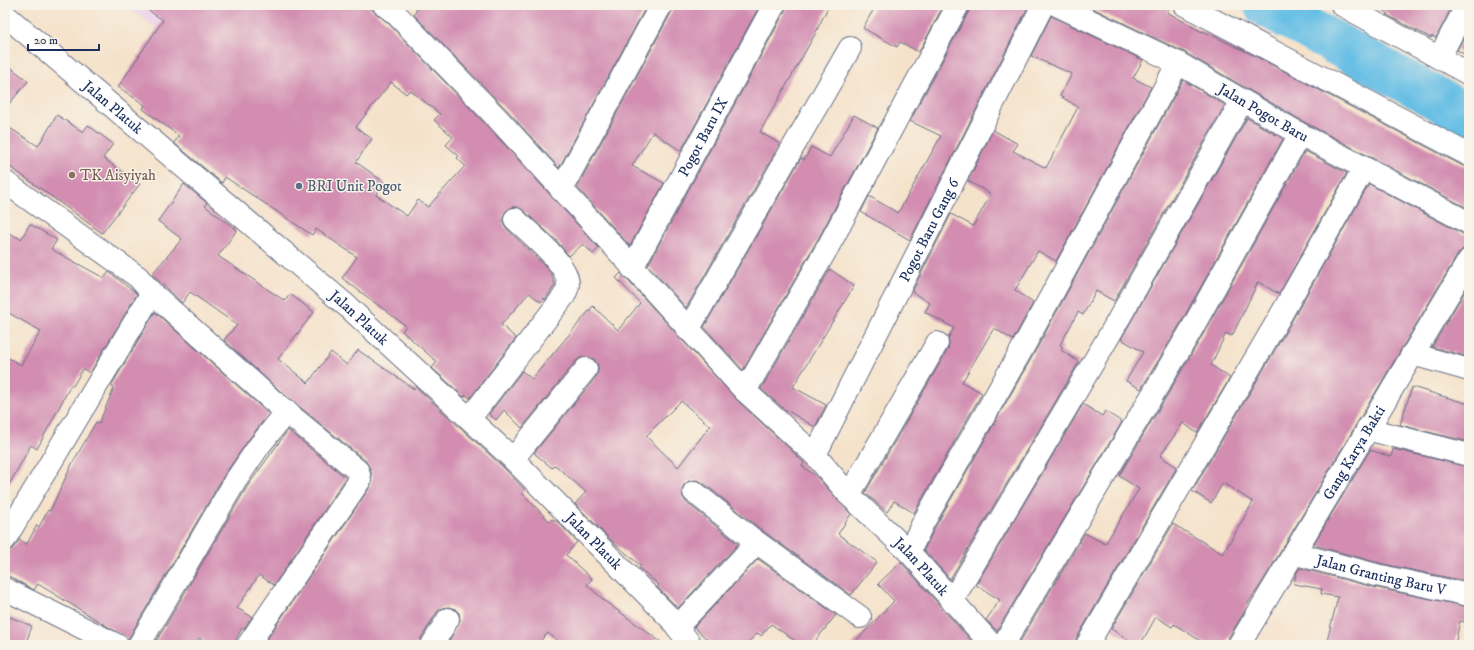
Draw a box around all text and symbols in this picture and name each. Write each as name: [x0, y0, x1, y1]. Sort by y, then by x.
scale bar: [28, 26, 99, 52]
text: 20 m: [34, 33, 58, 48]
street label: Jalan Platuk: [77, 75, 147, 139]
street label: Jalan Pogot Baru: [1213, 78, 1311, 147]
street label: Pogot Baru IX: [674, 94, 732, 180]
place label: TK Aisyiyah: [80, 166, 156, 185]
marker: TK Aisyiyah: [67, 170, 77, 180]
street label: Pogot Baru Gang 6: [895, 175, 964, 285]
place label: BRI Unit Pogot: [307, 177, 402, 196]
marker: BRI Unit Pogot: [294, 181, 304, 191]
street label: Jalan Platuk: [324, 285, 393, 350]
street label: Gang Karya Bakti: [1319, 402, 1390, 504]
street label: Jalan Platuk: [560, 507, 626, 574]
street label: Jalan Platuk: [888, 532, 953, 601]
street label: Jalan Granting Baru V: [1312, 550, 1448, 600]

